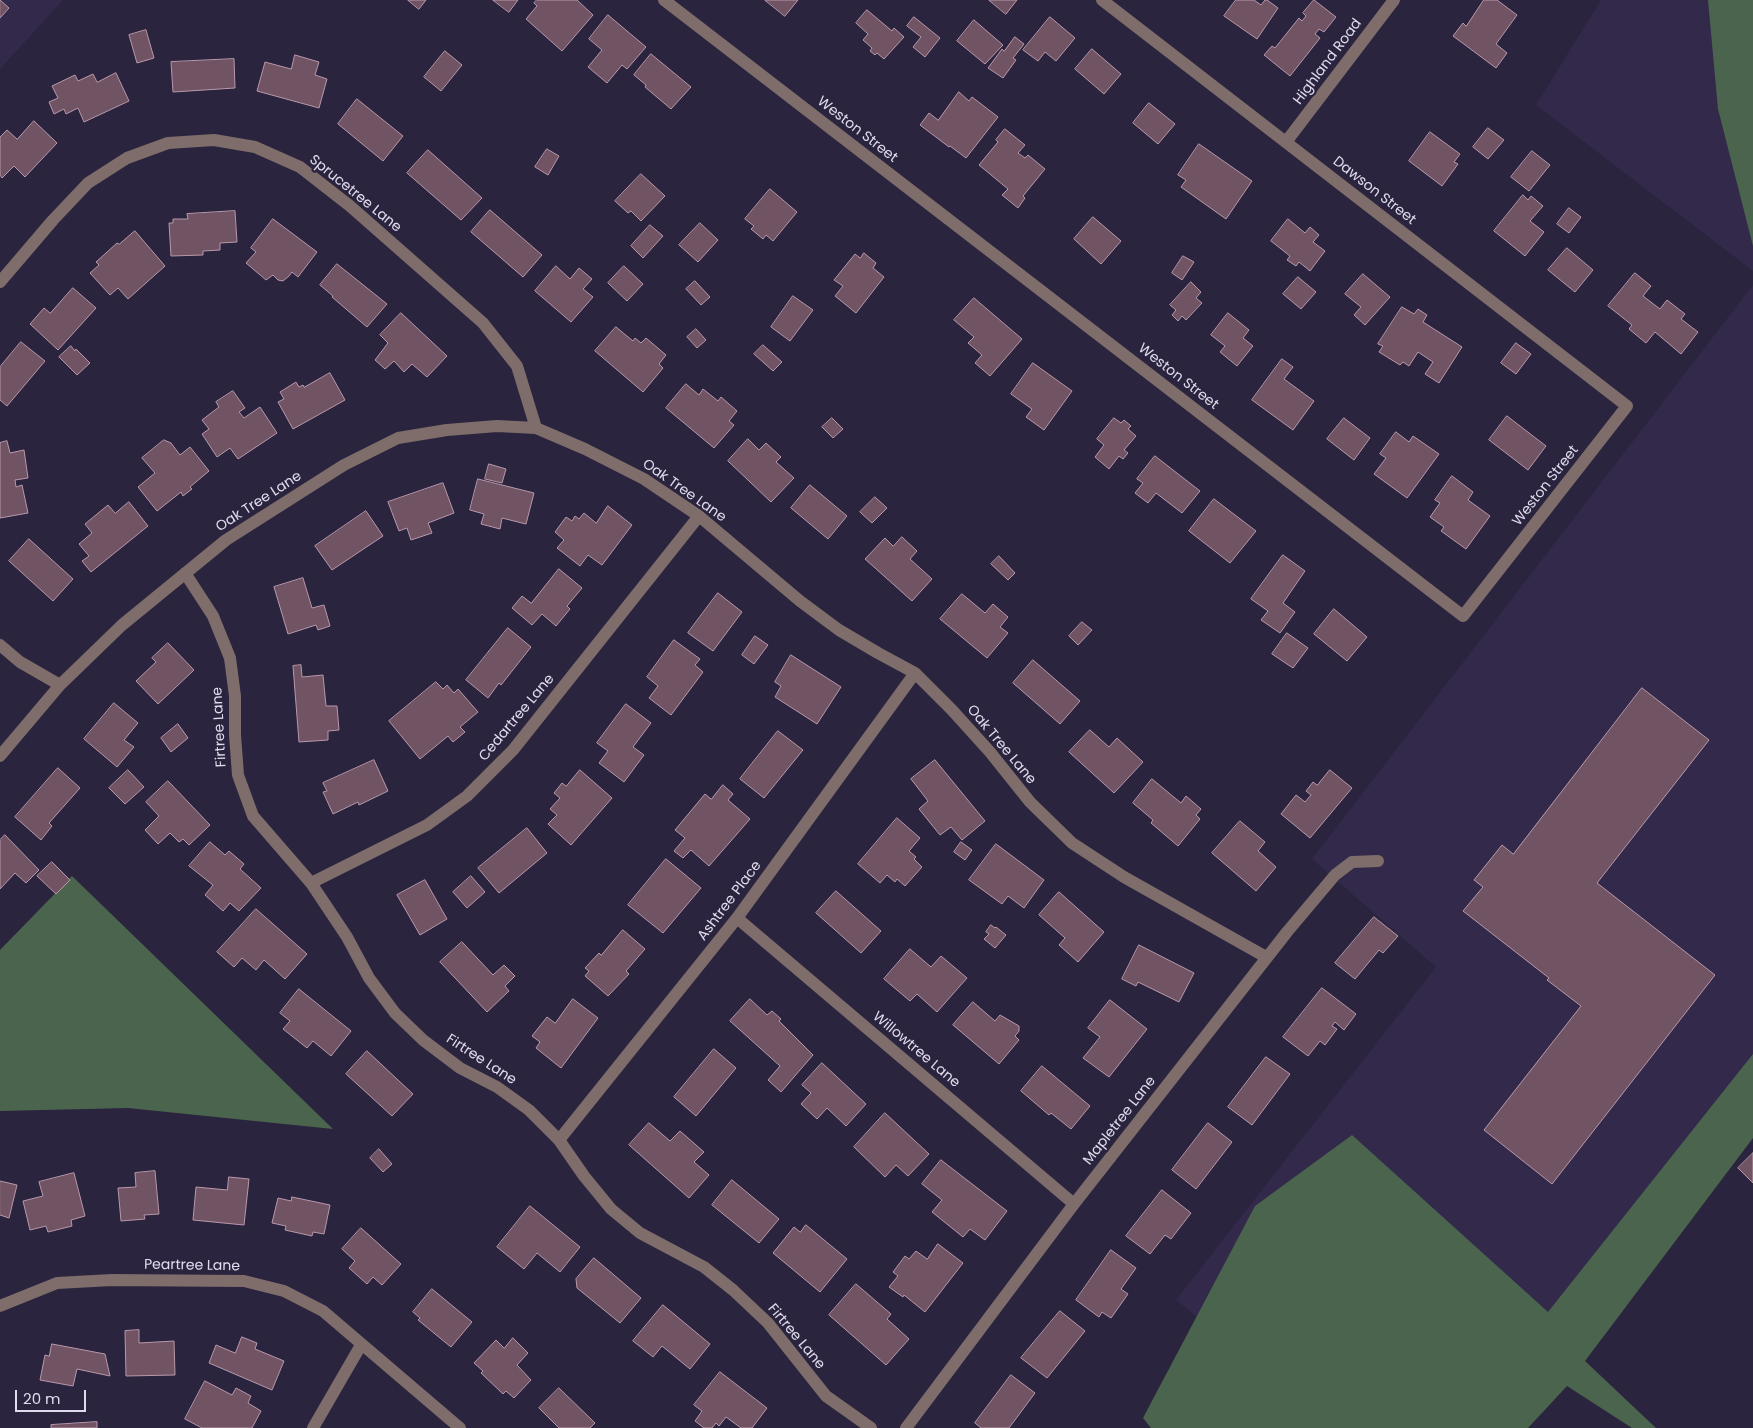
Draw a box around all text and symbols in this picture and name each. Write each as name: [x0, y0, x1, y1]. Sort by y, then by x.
street label: Highland Road: [1290, 16, 1366, 108]
street label: Weston Street: [813, 93, 901, 167]
street label: Sprucetree Lane: [306, 152, 404, 236]
street label: Dawson Street: [1329, 153, 1419, 229]
street label: Weston Street: [1134, 340, 1222, 414]
street label: Weston Street: [1509, 442, 1583, 530]
street label: Oak Tree Lane: [639, 456, 729, 526]
street label: Oak Tree Lane: [213, 468, 305, 536]
street label: Cedartree Lane: [476, 671, 558, 765]
street label: Firtree Lane: [210, 686, 230, 768]
street label: Oak Tree Lane: [963, 702, 1039, 788]
street label: Ashtree Place: [695, 858, 765, 944]
street label: Willowtree Lane: [869, 1009, 963, 1091]
street label: Firtree Lane: [443, 1031, 519, 1089]
street label: Mapletree Lane: [1080, 1073, 1160, 1169]
street label: Peartree Lane: [144, 1257, 240, 1275]
street label: Firtree Lane: [764, 1301, 828, 1373]
scale bar: [18, 1380, 89, 1412]
text: 20 m: [23, 1388, 61, 1409]

